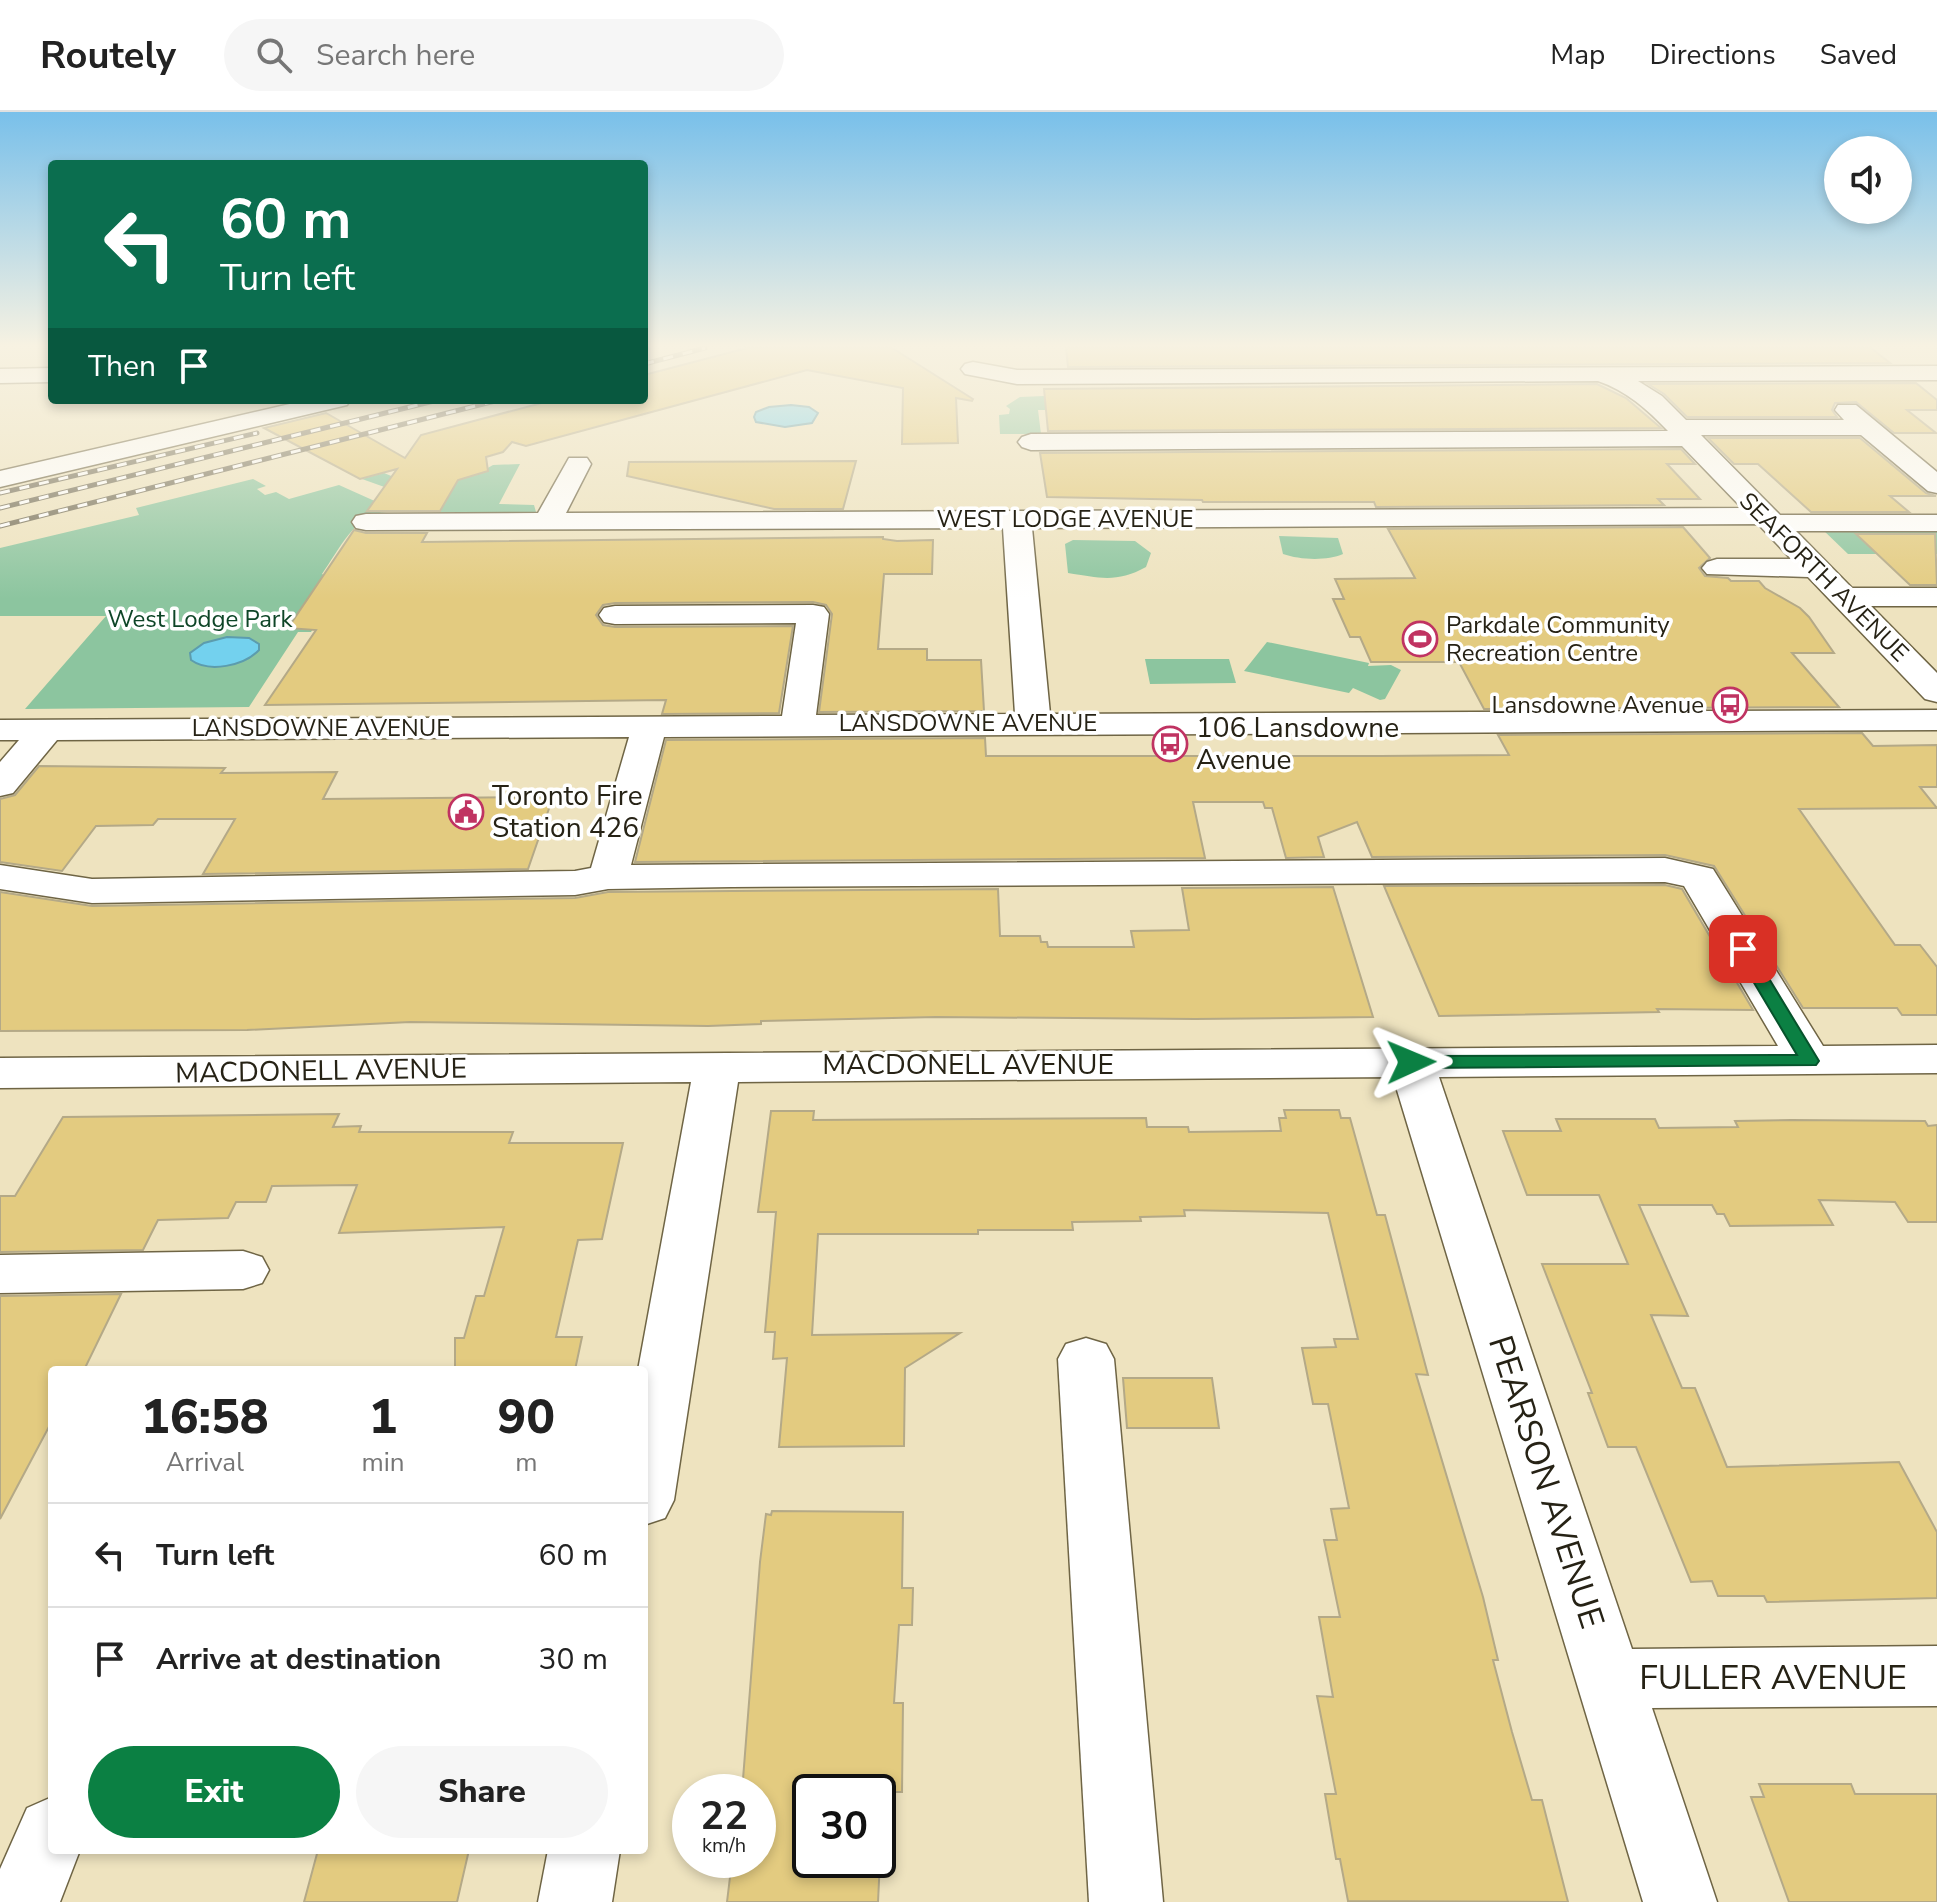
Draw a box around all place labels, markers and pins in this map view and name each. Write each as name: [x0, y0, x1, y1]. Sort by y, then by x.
place label: Parkdale Community Recreation Centre: [1446, 609, 1670, 669]
sports icon: Parkdale Community Recreation Centre: [1401, 620, 1439, 658]
bus stop icon: Lansdowne Avenue: [1711, 686, 1749, 724]
place label: Lansdowne Avenue: [1491, 689, 1704, 721]
place label: 106 Lansdowne Avenue: [1196, 709, 1399, 779]
bus stop icon: 106 Lansdowne Avenue: [1151, 725, 1189, 763]
place label: Toronto Fire Station 426: [492, 777, 643, 847]
public building icon: Toronto Fire Station 426: [447, 793, 485, 831]
pin: [1709, 915, 1777, 983]

